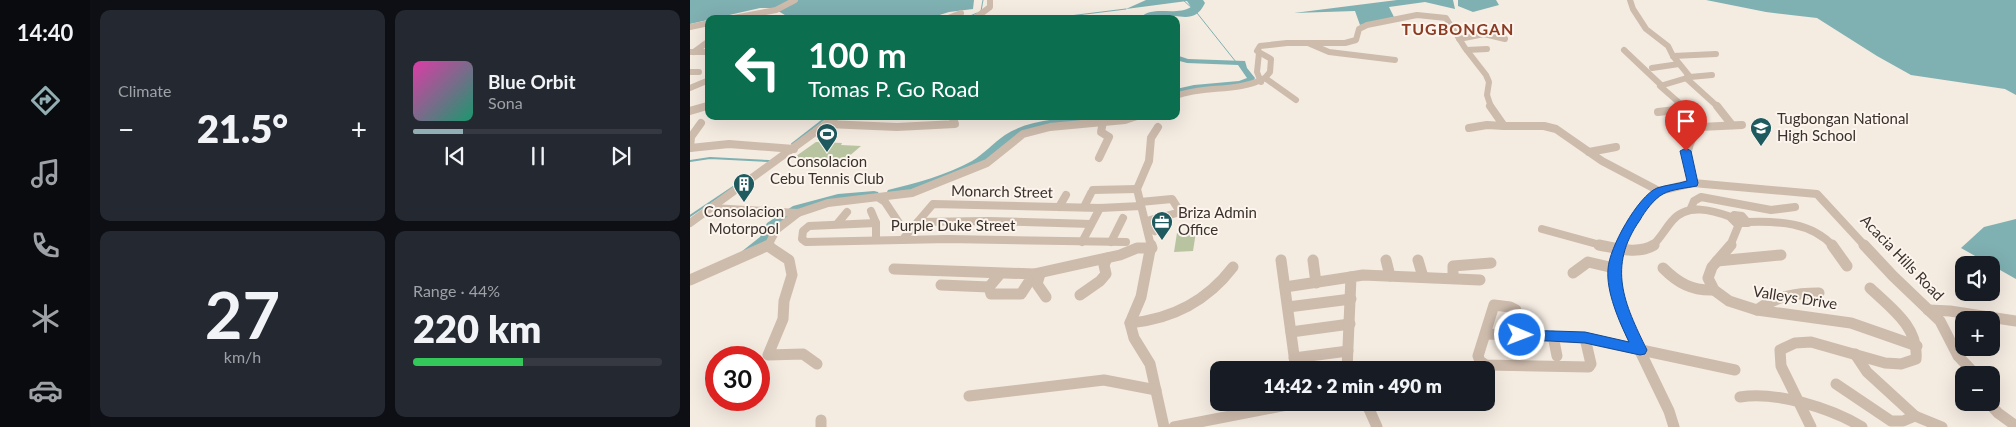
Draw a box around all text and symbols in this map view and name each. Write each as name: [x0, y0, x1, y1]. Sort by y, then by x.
text: 14:40: [17, 19, 73, 46]
district label: TUGBONGAN: [1402, 19, 1514, 38]
text: 100 m: [808, 33, 907, 75]
icon: left: [725, 35, 790, 100]
text: Blue Orbit: [488, 70, 576, 93]
text: Tomas P. Go Road: [808, 75, 980, 102]
text: Climate: [118, 81, 171, 100]
icon: directions: [28, 83, 63, 118]
text: Sona: [488, 93, 523, 112]
pin: [1665, 100, 1707, 151]
text: 21.5°: [197, 105, 288, 151]
icon: arrive: [1672, 107, 1700, 135]
place label: Tugbongan National High School: [1777, 109, 1909, 144]
text: −: [118, 112, 134, 146]
text: +: [351, 112, 367, 146]
school or university icon: Tugbongan National High School: [1749, 116, 1773, 147]
sports icon: Consolacion Cebu Tennis Club: [815, 122, 839, 153]
icon: previous: [441, 142, 469, 170]
icon: pause: [524, 142, 552, 170]
icon: next: [607, 142, 635, 170]
place label: Consolacion Cebu Tennis Club: [770, 152, 884, 187]
icon: music: [28, 156, 63, 191]
building icon: Consolacion Motorpool: [732, 172, 756, 203]
street label: Monarch Street: [951, 181, 1054, 201]
place label: Consolacion Motorpool: [704, 202, 784, 237]
place label: Briza Admin Office: [1178, 203, 1257, 238]
office icon: Briza Admin Office: [1150, 210, 1174, 241]
street label: Acacia Hills Road: [1857, 211, 1948, 304]
street label: Purple Duke Street: [891, 216, 1016, 234]
icon: phone: [28, 228, 63, 263]
map controls: [1955, 256, 2000, 411]
button: sound: [1955, 256, 2000, 301]
text: 27: [205, 275, 280, 353]
text: Range · 44%: [413, 281, 500, 300]
street label: Valleys Drive: [1752, 281, 1839, 313]
icon: climate: [28, 301, 63, 336]
text: 220 km: [413, 305, 541, 351]
position arrow: [1493, 308, 1545, 360]
button: +: [1955, 311, 2000, 356]
speed limit sign: 30: [705, 346, 770, 411]
text: km/h: [224, 347, 261, 366]
button: −: [1955, 366, 2000, 411]
icon: car: [28, 373, 63, 408]
text: 14:42 · 2 min · 490 m: [1263, 374, 1442, 397]

